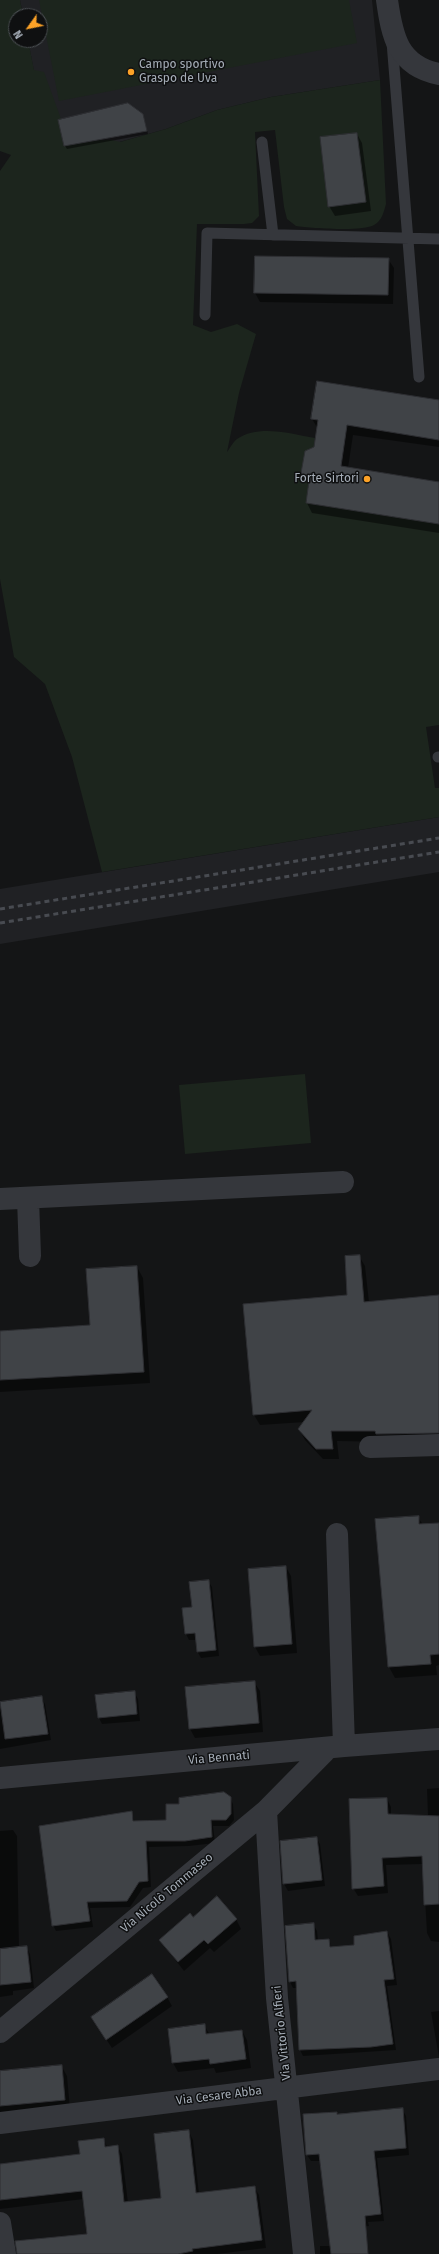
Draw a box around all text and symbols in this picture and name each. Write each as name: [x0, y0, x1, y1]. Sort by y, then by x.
north arrow: [8, 8, 48, 48]
text: N: [11, 28, 26, 41]
place label: Campo sportivo Graspo de Uva: [139, 58, 225, 86]
marker: Campo sportivo Graspo de Uva: [126, 67, 136, 77]
place label: Forte Sirtori: [294, 472, 359, 486]
marker: Forte Sirtori: [362, 474, 372, 484]
street label: Via Bennati: [188, 1748, 250, 1768]
street label: Via Nicolò Tommaseo: [118, 1850, 216, 1936]
street label: Via Vittorio Alfieri: [270, 1985, 294, 2081]
street label: Via Cesare Abba: [175, 2084, 263, 2108]

